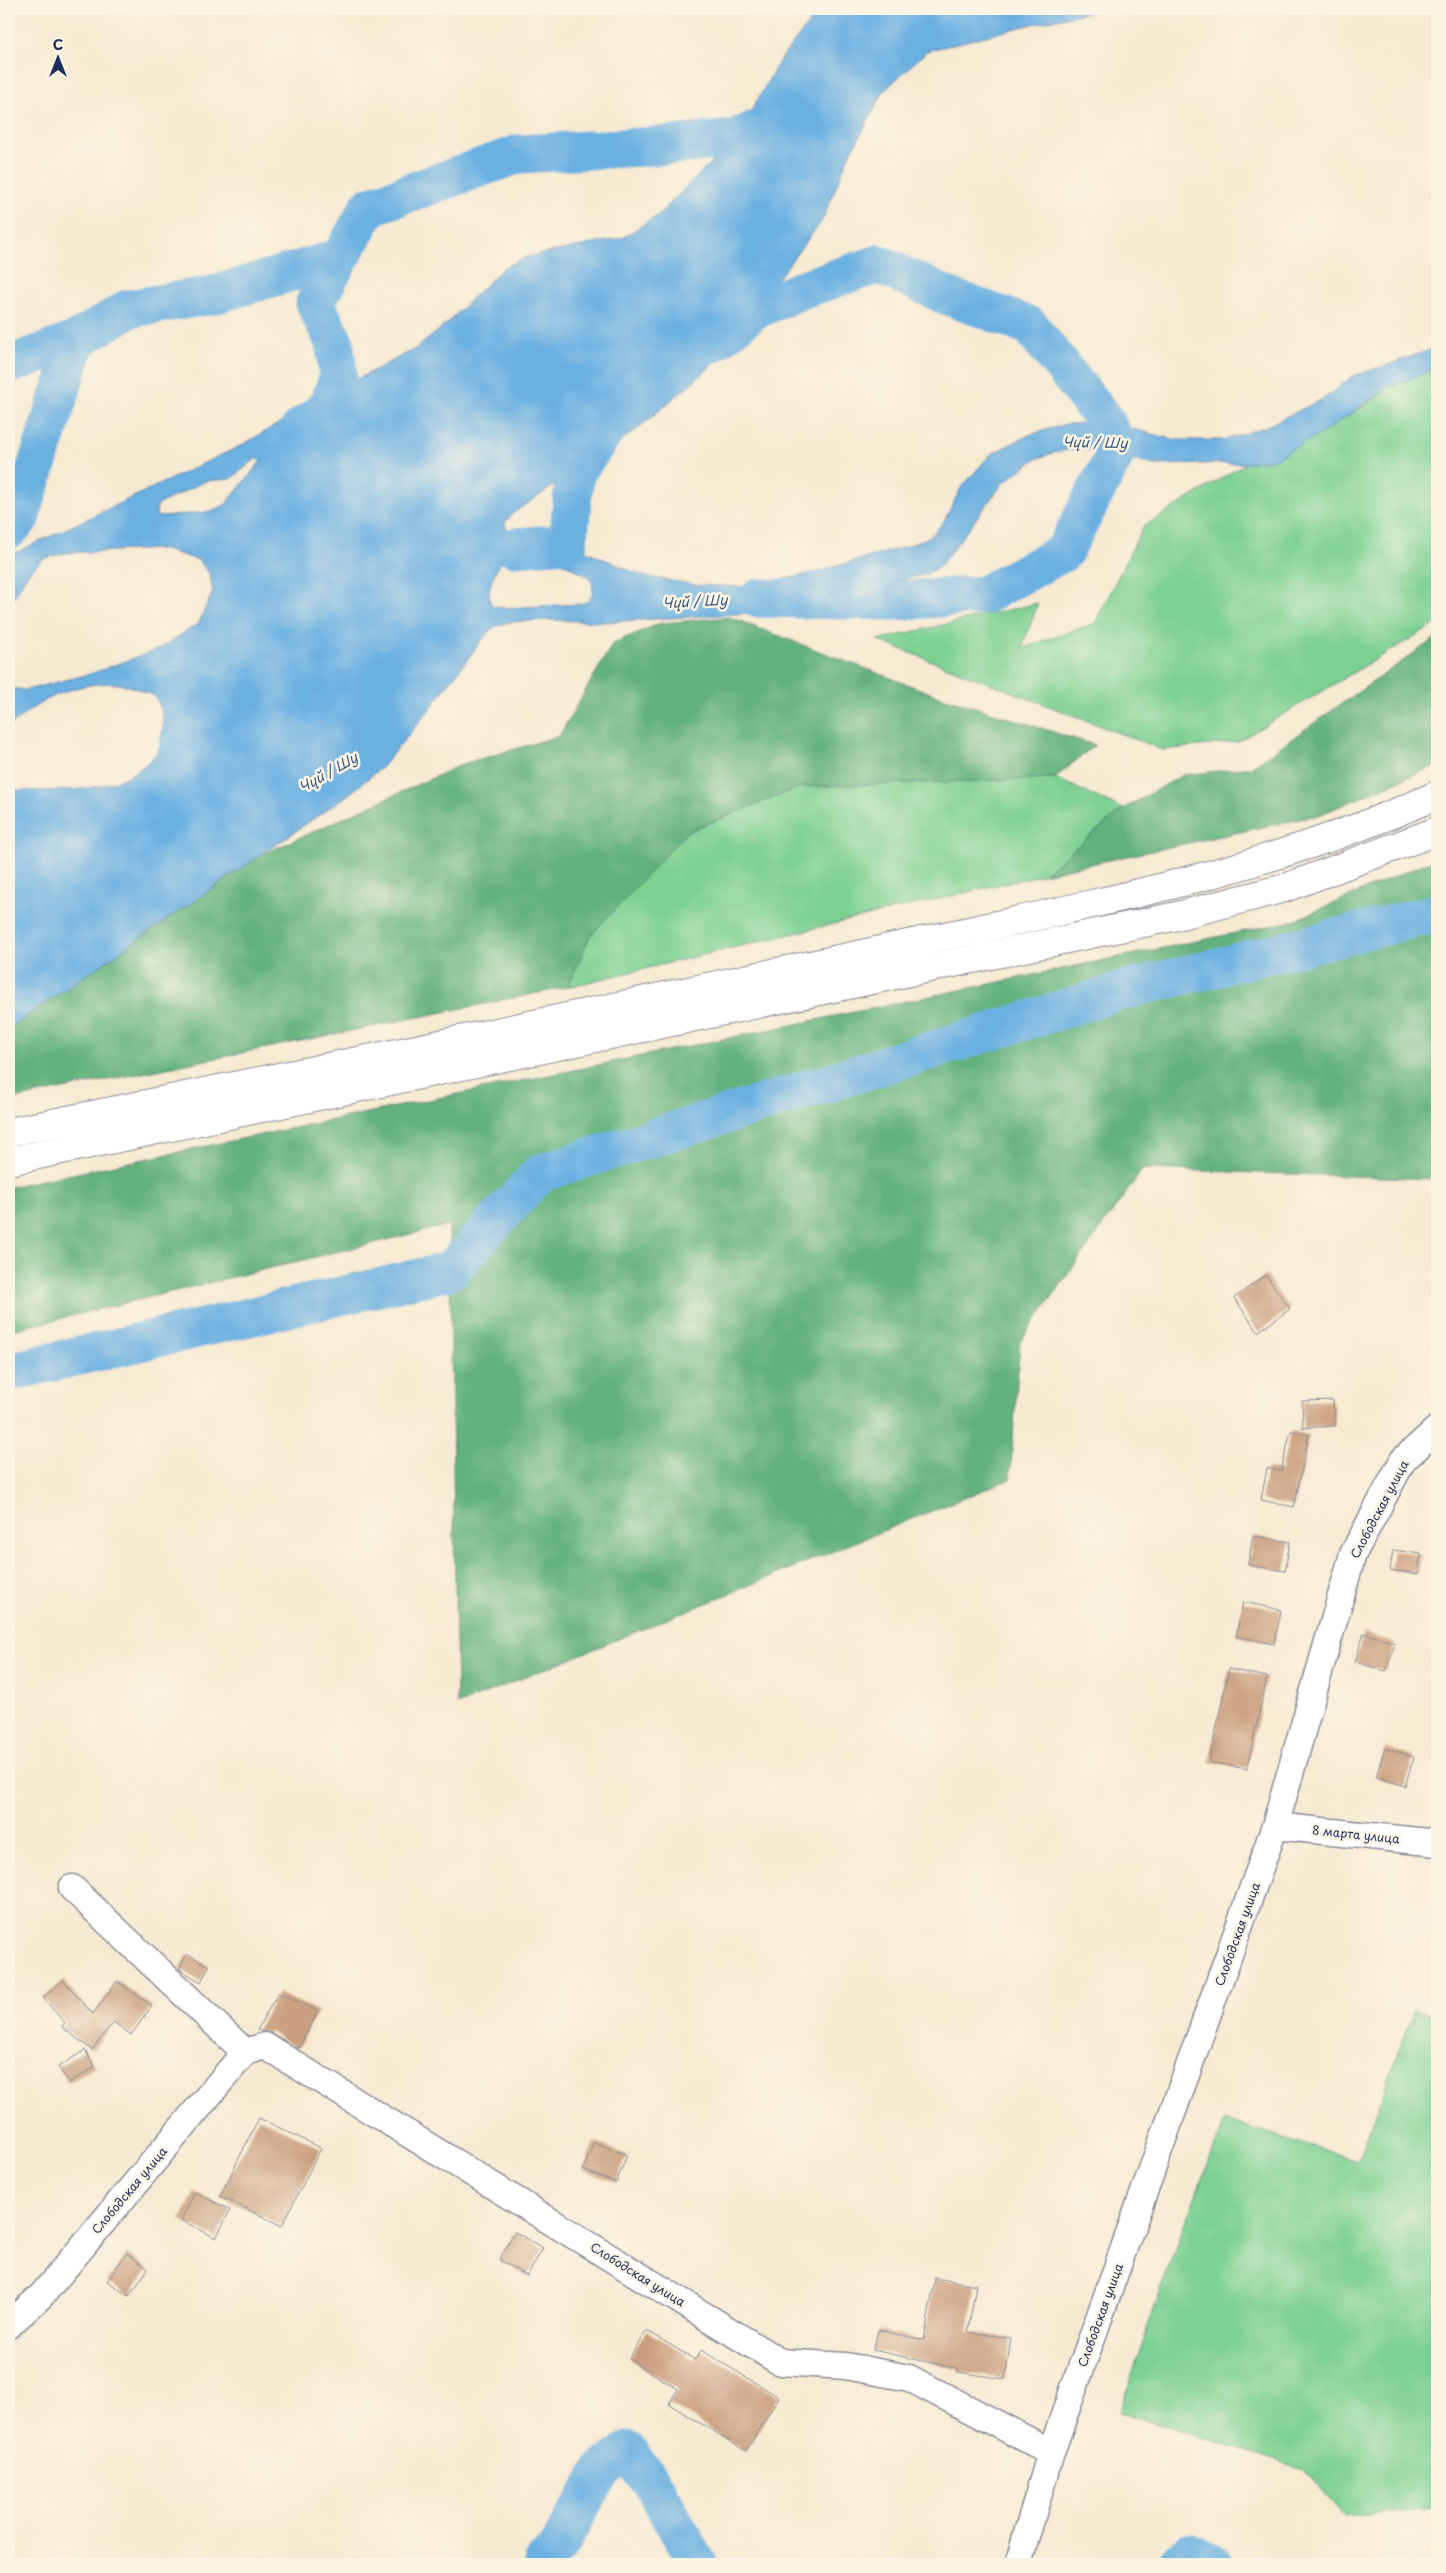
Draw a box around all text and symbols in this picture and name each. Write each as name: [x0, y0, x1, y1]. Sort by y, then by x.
north arrow: [32, 32, 82, 82]
text: С: [53, 34, 63, 55]
water label: Чүй / Шу: [1062, 431, 1129, 453]
water label: Чүй / Шу: [662, 589, 730, 613]
water label: Чүй / Шу: [295, 746, 363, 797]
street label: Слободская улица: [1345, 1456, 1413, 1561]
street label: 8 марта улица: [1311, 1820, 1401, 1848]
street label: Слободская улица: [1210, 1879, 1264, 1988]
street label: Слободская улица: [87, 2142, 171, 2238]
street label: Слободская улица: [587, 2237, 689, 2311]
street label: Слободская улица: [1073, 2260, 1127, 2369]

